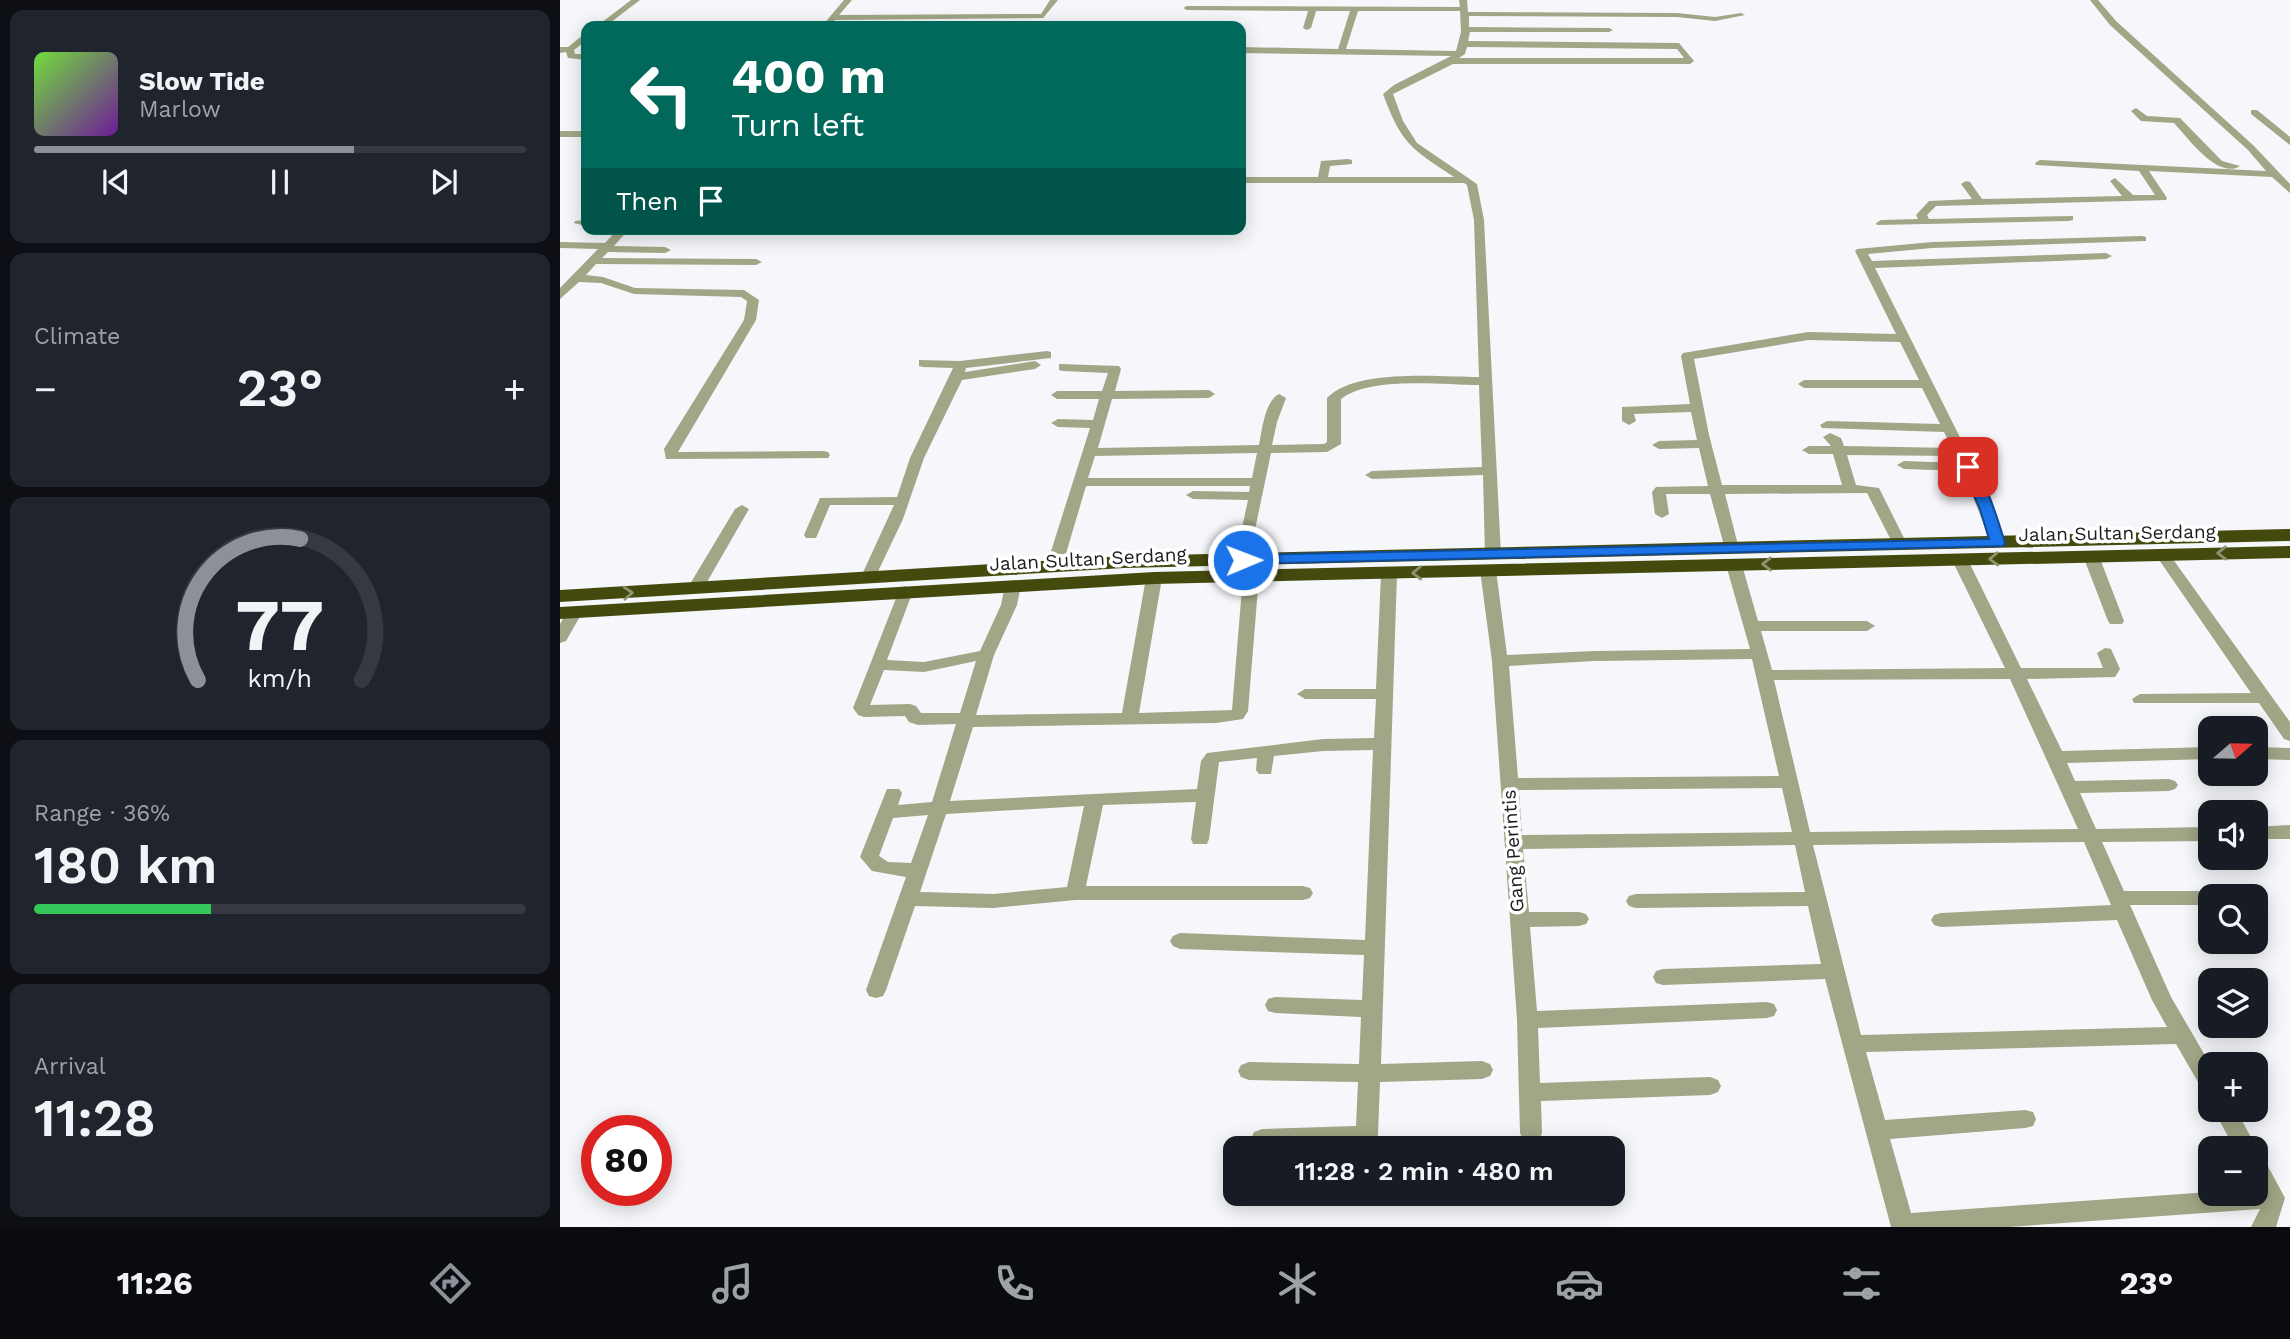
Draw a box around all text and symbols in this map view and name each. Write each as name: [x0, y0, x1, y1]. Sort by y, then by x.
text: 400 m: [731, 47, 886, 105]
icon: left: [616, 49, 707, 140]
text: Slow Tide: [139, 66, 265, 96]
text: Marlow: [139, 96, 221, 123]
text: Turn left: [731, 106, 864, 144]
icon: previous: [97, 163, 135, 201]
icon: pause: [261, 163, 299, 201]
icon: next: [425, 163, 463, 201]
icon: arrive: [692, 182, 730, 220]
text: Then: [616, 186, 678, 216]
text: Climate: [34, 323, 120, 350]
text: 23°: [237, 358, 323, 419]
text: −: [34, 367, 57, 411]
text: +: [503, 367, 526, 411]
pin: [1938, 437, 1998, 497]
icon: arrive: [1949, 448, 1987, 486]
street label: Jalan Sultan Serdang: [2018, 520, 2217, 546]
position arrow: [1206, 523, 1280, 597]
street label: Jalan Sultan Serdang: [989, 542, 1188, 576]
one-way arrow: [2216, 545, 2227, 561]
one-way arrow: [1989, 551, 1999, 567]
one-way arrow: [1761, 557, 1772, 572]
one-way arrow: [1411, 566, 1422, 581]
text: 77: [236, 582, 324, 668]
one-way arrow: [623, 585, 634, 600]
text: km/h: [248, 663, 312, 692]
north arrow: [2198, 716, 2268, 786]
map controls: [2198, 716, 2268, 1206]
street label: Gang Perintis: [1497, 789, 1529, 913]
text: Range · 36%: [34, 800, 170, 827]
button: sound: [2198, 800, 2268, 870]
text: 180 km: [34, 835, 217, 896]
button: search: [2198, 884, 2268, 954]
button: layers: [2198, 968, 2268, 1038]
button: +: [2198, 1052, 2268, 1122]
text: Arrival: [34, 1053, 106, 1080]
text: 11:28: [34, 1088, 156, 1149]
speed limit sign: 80: [581, 1115, 672, 1206]
button: −: [2198, 1136, 2268, 1206]
text: 11:28 · 2 min · 480 m: [1294, 1156, 1554, 1186]
icon: directions: [426, 1259, 475, 1308]
icon: music: [708, 1259, 757, 1308]
icon: phone: [990, 1259, 1039, 1308]
icon: climate: [1273, 1259, 1322, 1308]
icon: car: [1555, 1259, 1604, 1308]
icon: filters: [1837, 1259, 1886, 1308]
text: 11:26: [117, 1264, 193, 1302]
text: 23°: [2119, 1264, 2173, 1302]

